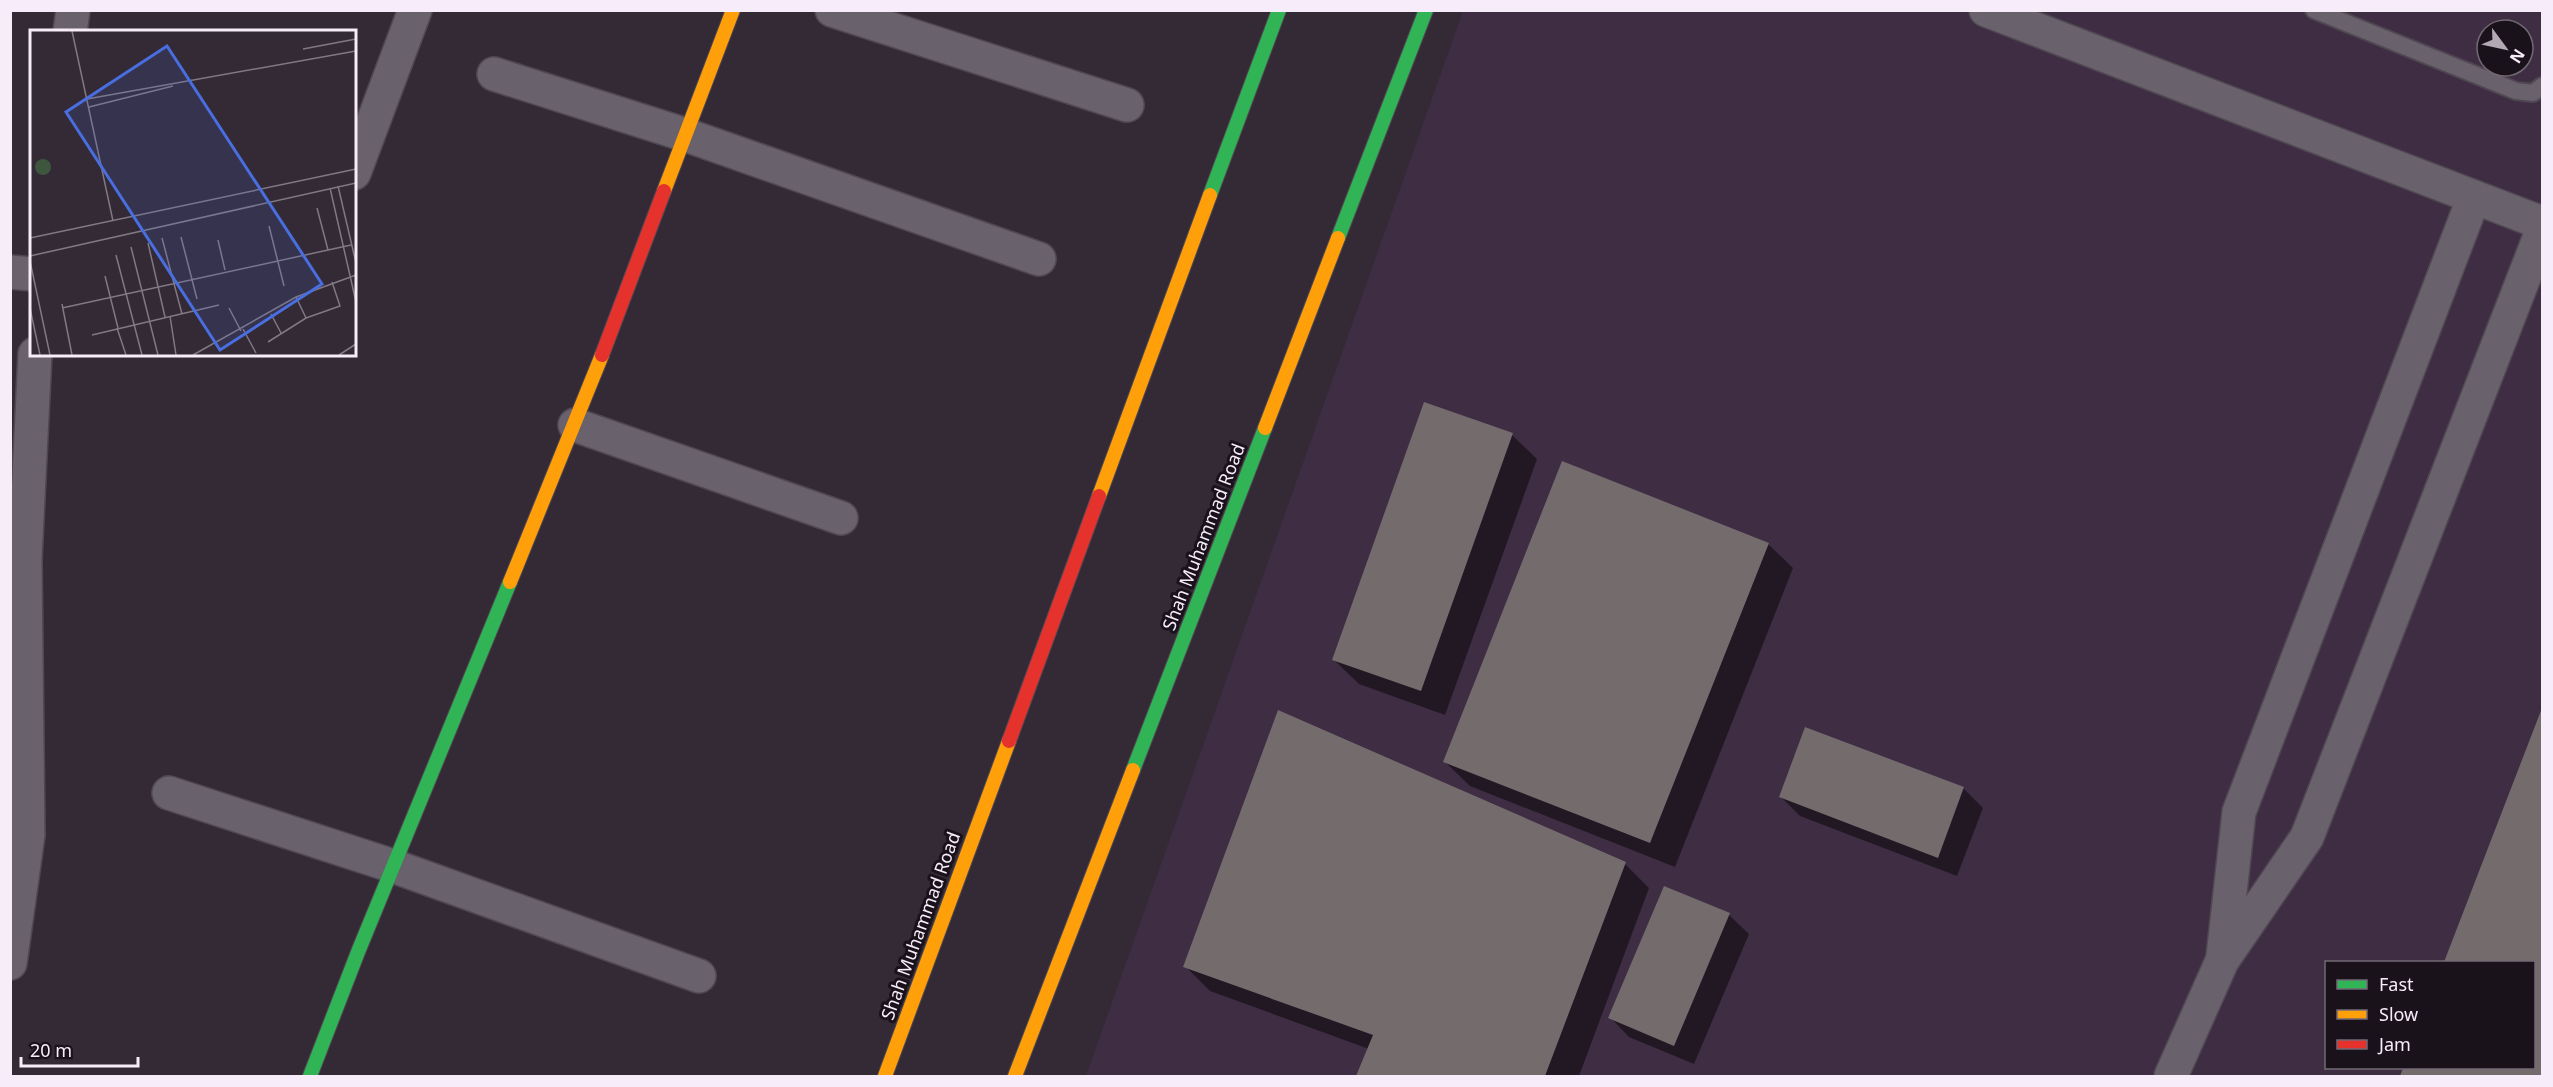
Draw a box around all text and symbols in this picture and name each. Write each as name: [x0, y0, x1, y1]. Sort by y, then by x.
north arrow: [2475, 18, 2535, 78]
inset map: [30, 30, 356, 356]
text: N: [2505, 45, 2530, 68]
street label: Shah Muhammad Road: [1156, 440, 1250, 634]
street label: Shah Muhammad Road: [875, 828, 965, 1023]
legend: [2325, 961, 2535, 1069]
text: Fast: [2379, 972, 2414, 996]
text: Slow: [2379, 1002, 2418, 1026]
scale bar: [21, 1030, 138, 1068]
text: Jam: [2377, 1032, 2411, 1056]
text: 20 m: [30, 1038, 72, 1062]

